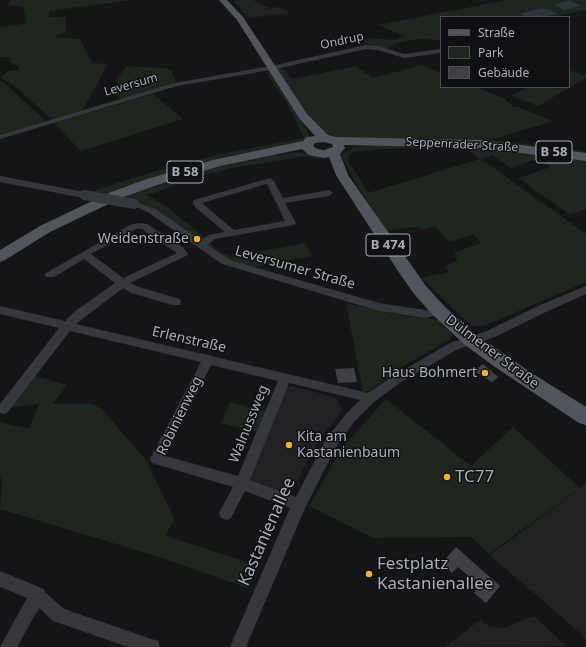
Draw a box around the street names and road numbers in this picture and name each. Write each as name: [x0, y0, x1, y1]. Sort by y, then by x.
street label: Ondrup: [319, 29, 365, 53]
street label: Leversum: [103, 70, 159, 100]
street label: Seppenrader Straße: [405, 135, 519, 155]
road number: B 58: [536, 141, 572, 163]
road number: B 58: [167, 161, 203, 183]
road number: B 474: [366, 234, 410, 256]
street label: Leversumer Straße: [233, 243, 357, 293]
street label: Dülmener Straße: [442, 312, 542, 392]
street label: Erlenstraße: [150, 323, 228, 357]
street label: Robinienweg: [154, 374, 206, 458]
street label: Walnussweg: [226, 383, 272, 465]
street label: Kastanienallee: [234, 475, 300, 589]

